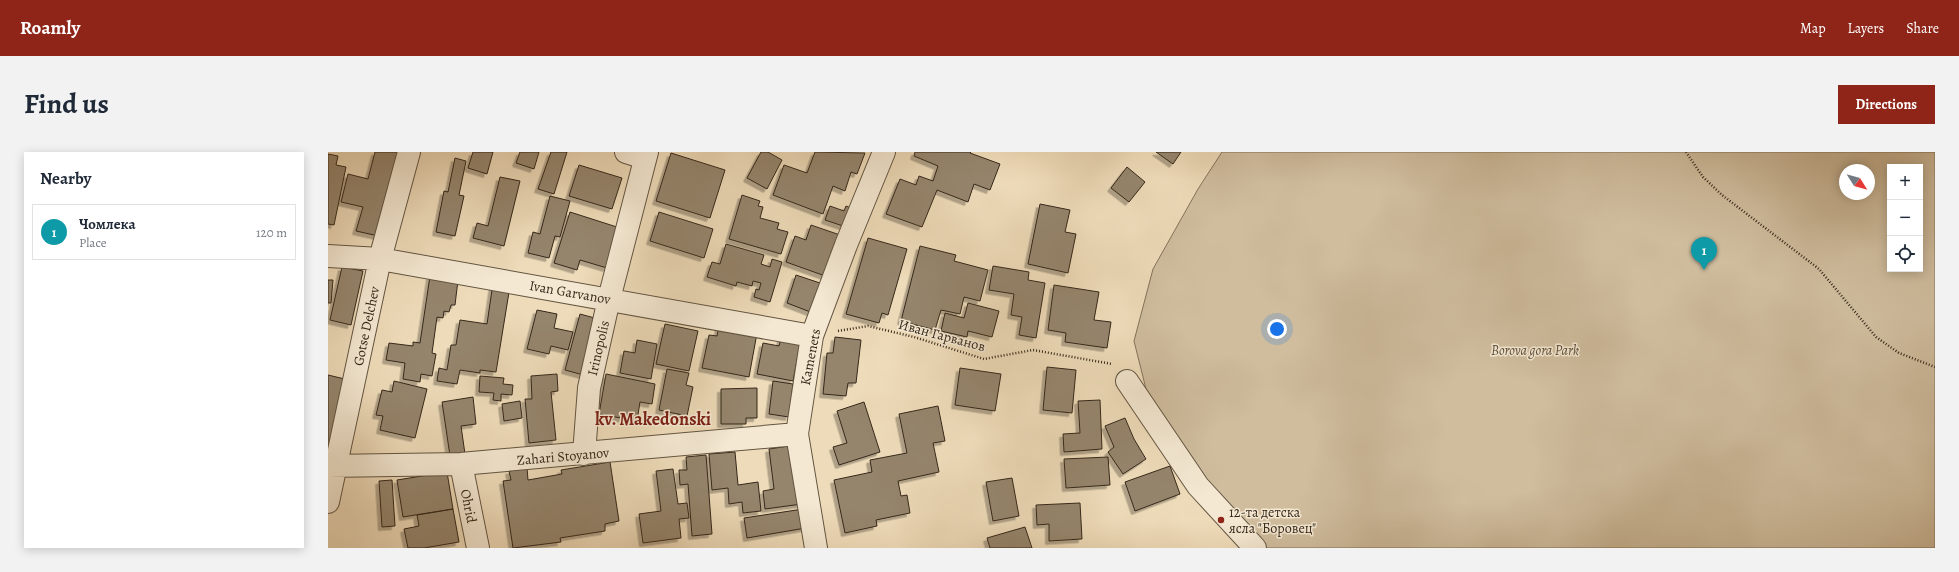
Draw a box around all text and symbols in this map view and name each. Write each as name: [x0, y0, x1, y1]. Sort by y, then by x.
text: Roamly: [20, 15, 80, 41]
text: Map: [1800, 19, 1826, 38]
text: Layers: [1848, 19, 1884, 38]
text: Share: [1906, 19, 1939, 38]
text: Find us: [24, 85, 109, 123]
button: Directions: [1838, 85, 1935, 124]
north arrow: [1839, 164, 1875, 200]
map controls: [1887, 164, 1923, 272]
button: +: [1887, 164, 1923, 200]
text: Nearby: [40, 167, 91, 190]
button: −: [1887, 200, 1923, 236]
text: Чомлека: [79, 214, 136, 234]
text: 1: [52, 224, 56, 241]
text: 120 m: [256, 224, 287, 241]
text: Place: [79, 234, 107, 251]
button: locate: [1887, 236, 1923, 272]
pin: 1: [1691, 237, 1717, 270]
street label: Ivan Garvanov: [528, 276, 613, 309]
street label: Gotse Delchev: [349, 284, 384, 368]
street label: Иван Гарванов: [896, 315, 988, 356]
street label: Irinopolis: [583, 319, 614, 378]
your location: [1267, 319, 1287, 339]
street label: Kamenets: [796, 327, 825, 387]
park label: Borova gora Park: [1491, 341, 1579, 360]
district label: kv. Makedonski: [595, 407, 711, 431]
street label: Zahari Stoyanov: [516, 443, 611, 470]
street label: Ohrid: [456, 488, 481, 525]
place label: 12-та детска ясла "Боровец": [1229, 503, 1316, 538]
marker: 12-та детска ясла "Боровец": [1216, 515, 1226, 525]

